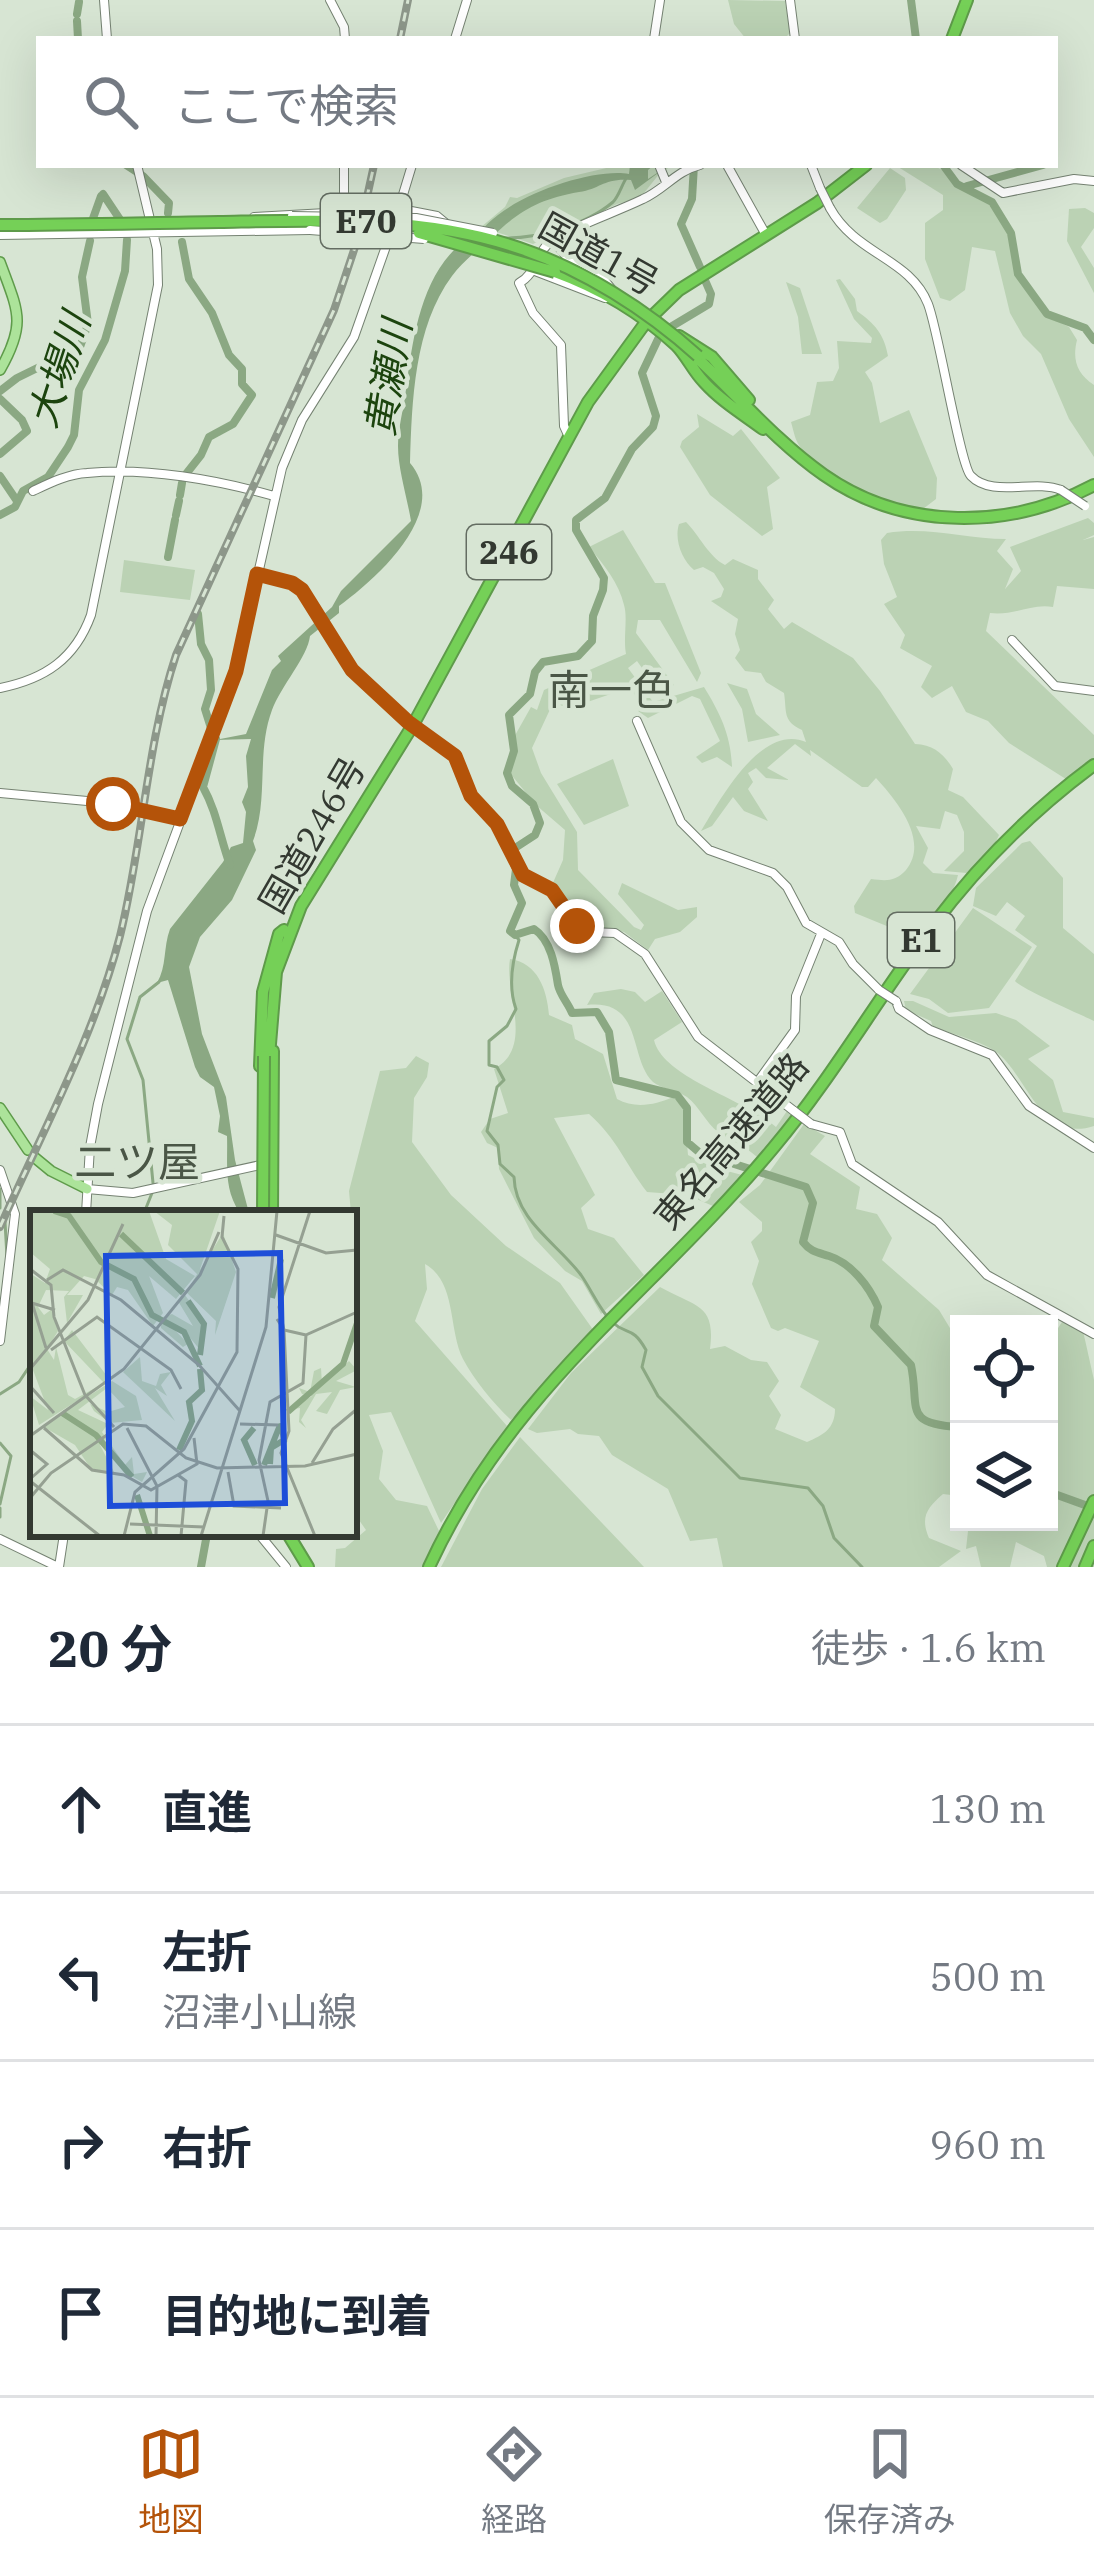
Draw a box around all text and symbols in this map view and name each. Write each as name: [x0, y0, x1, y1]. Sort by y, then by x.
search box: [36, 36, 1058, 168]
icon: search: [78, 69, 144, 135]
text: ここで検索: [174, 76, 399, 134]
road number: E70: [321, 194, 411, 248]
street label: 国道1号: [531, 202, 667, 306]
water label: 大場川: [16, 303, 102, 433]
water label: 黄瀬川: [353, 312, 422, 440]
road number: 246: [467, 525, 551, 579]
district label: 南一色: [548, 662, 674, 717]
street label: 国道246号: [248, 748, 375, 921]
route start: [86, 777, 140, 831]
route end: [550, 899, 604, 953]
road number: E1: [888, 913, 954, 967]
street label: 東名高速道路: [643, 1043, 818, 1239]
district label: 二ツ屋: [74, 1134, 200, 1189]
inset map: [30, 1210, 357, 1537]
map controls: [950, 1315, 1058, 1531]
button: locate: [950, 1315, 1058, 1423]
button: layers: [950, 1423, 1058, 1531]
text: 20 分: [48, 1615, 172, 1681]
text: 徒歩 · 1.6 km: [811, 1622, 1046, 1673]
icon: ahead: [48, 1776, 114, 1842]
text: 直進: [162, 1782, 252, 1840]
text: 130 m: [930, 1783, 1046, 1834]
text: 左折: [162, 1922, 252, 1980]
icon: left: [48, 1944, 114, 2010]
text: 500 m: [930, 1951, 1046, 2002]
text: 沼津小山線: [162, 1986, 357, 2037]
icon: right: [48, 2112, 114, 2178]
text: 右折: [162, 2118, 252, 2176]
text: 960 m: [930, 2119, 1046, 2170]
icon: arrive: [48, 2280, 114, 2346]
text: 目的地に到着: [162, 2286, 432, 2344]
tab: 地図: [138, 2421, 204, 2541]
tab: 経路: [481, 2421, 547, 2541]
tab: 保存済み: [824, 2421, 956, 2541]

